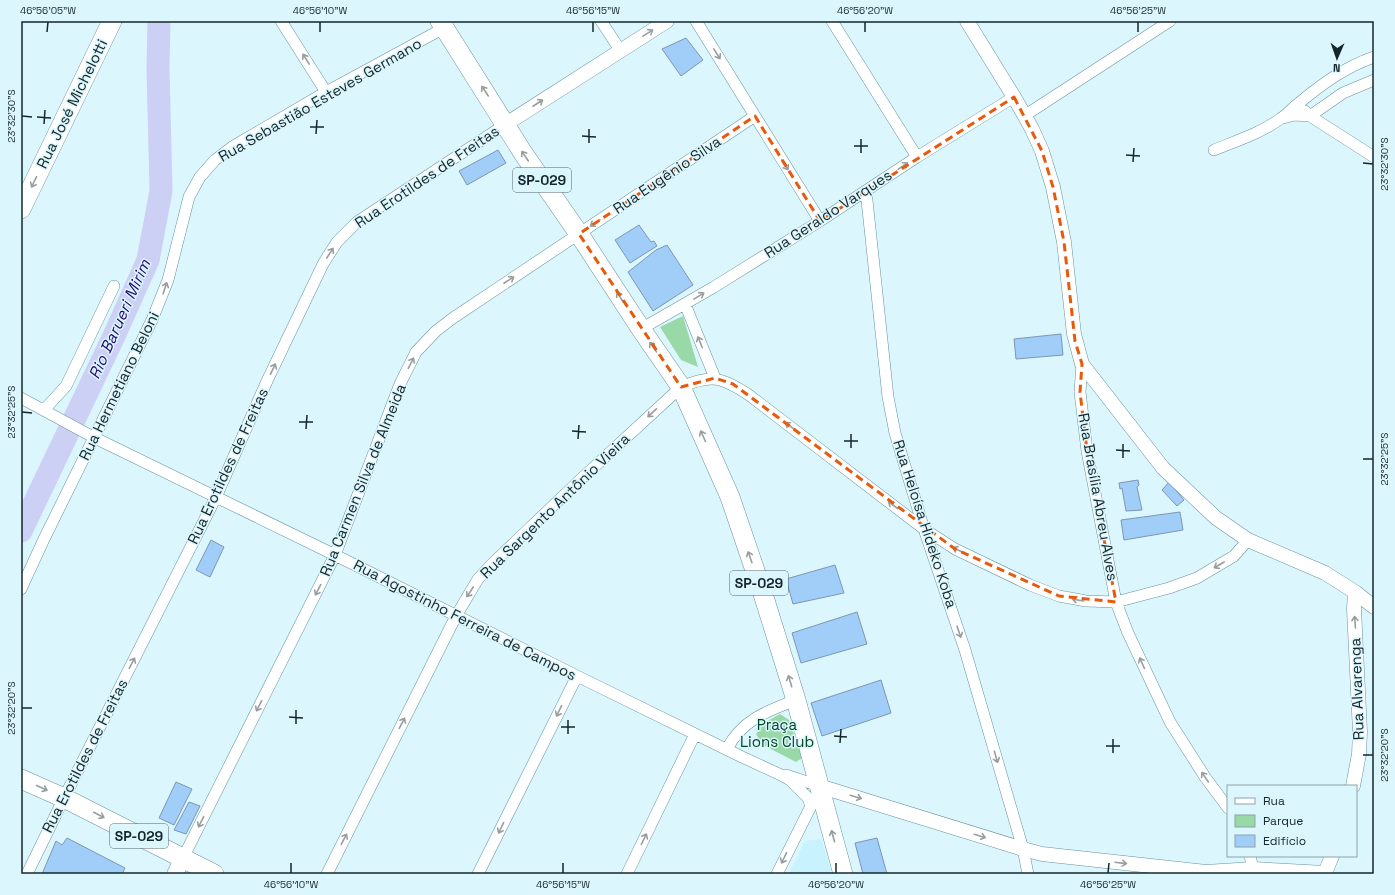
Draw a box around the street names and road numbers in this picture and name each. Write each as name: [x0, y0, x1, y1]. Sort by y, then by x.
street label: Rua Sebastião Esteves Germano: [215, 33, 425, 166]
street label: Rua José Michelotti: [32, 36, 111, 172]
street label: Rua Erotildes de Freitas: [351, 121, 503, 232]
street label: Rua Eugênio Silva: [609, 131, 725, 218]
street label: Rua Geraldo Varques: [760, 165, 895, 262]
road number: SP-029: [513, 168, 571, 192]
street label: Rua Hermetiano Beloni: [74, 308, 163, 463]
street label: Rua Carmen Silva de Almeida: [315, 381, 410, 579]
street label: Rua Erotildes de Freitas: [183, 385, 272, 547]
street label: Rua Brasília Abreu Alves: [1074, 411, 1123, 582]
street label: Rua Sargento Antônio Vieira: [476, 429, 634, 582]
street label: Rua Heloísa Hideko Koba: [889, 437, 962, 611]
street label: Rua Agostinho Ferreira de Campos: [350, 555, 580, 684]
road number: SP-029: [730, 571, 788, 595]
street label: Rua Alvarenga: [1345, 637, 1368, 740]
street label: Rua Erotildes de Freitas: [37, 676, 132, 836]
road number: SP-029: [110, 824, 168, 848]

